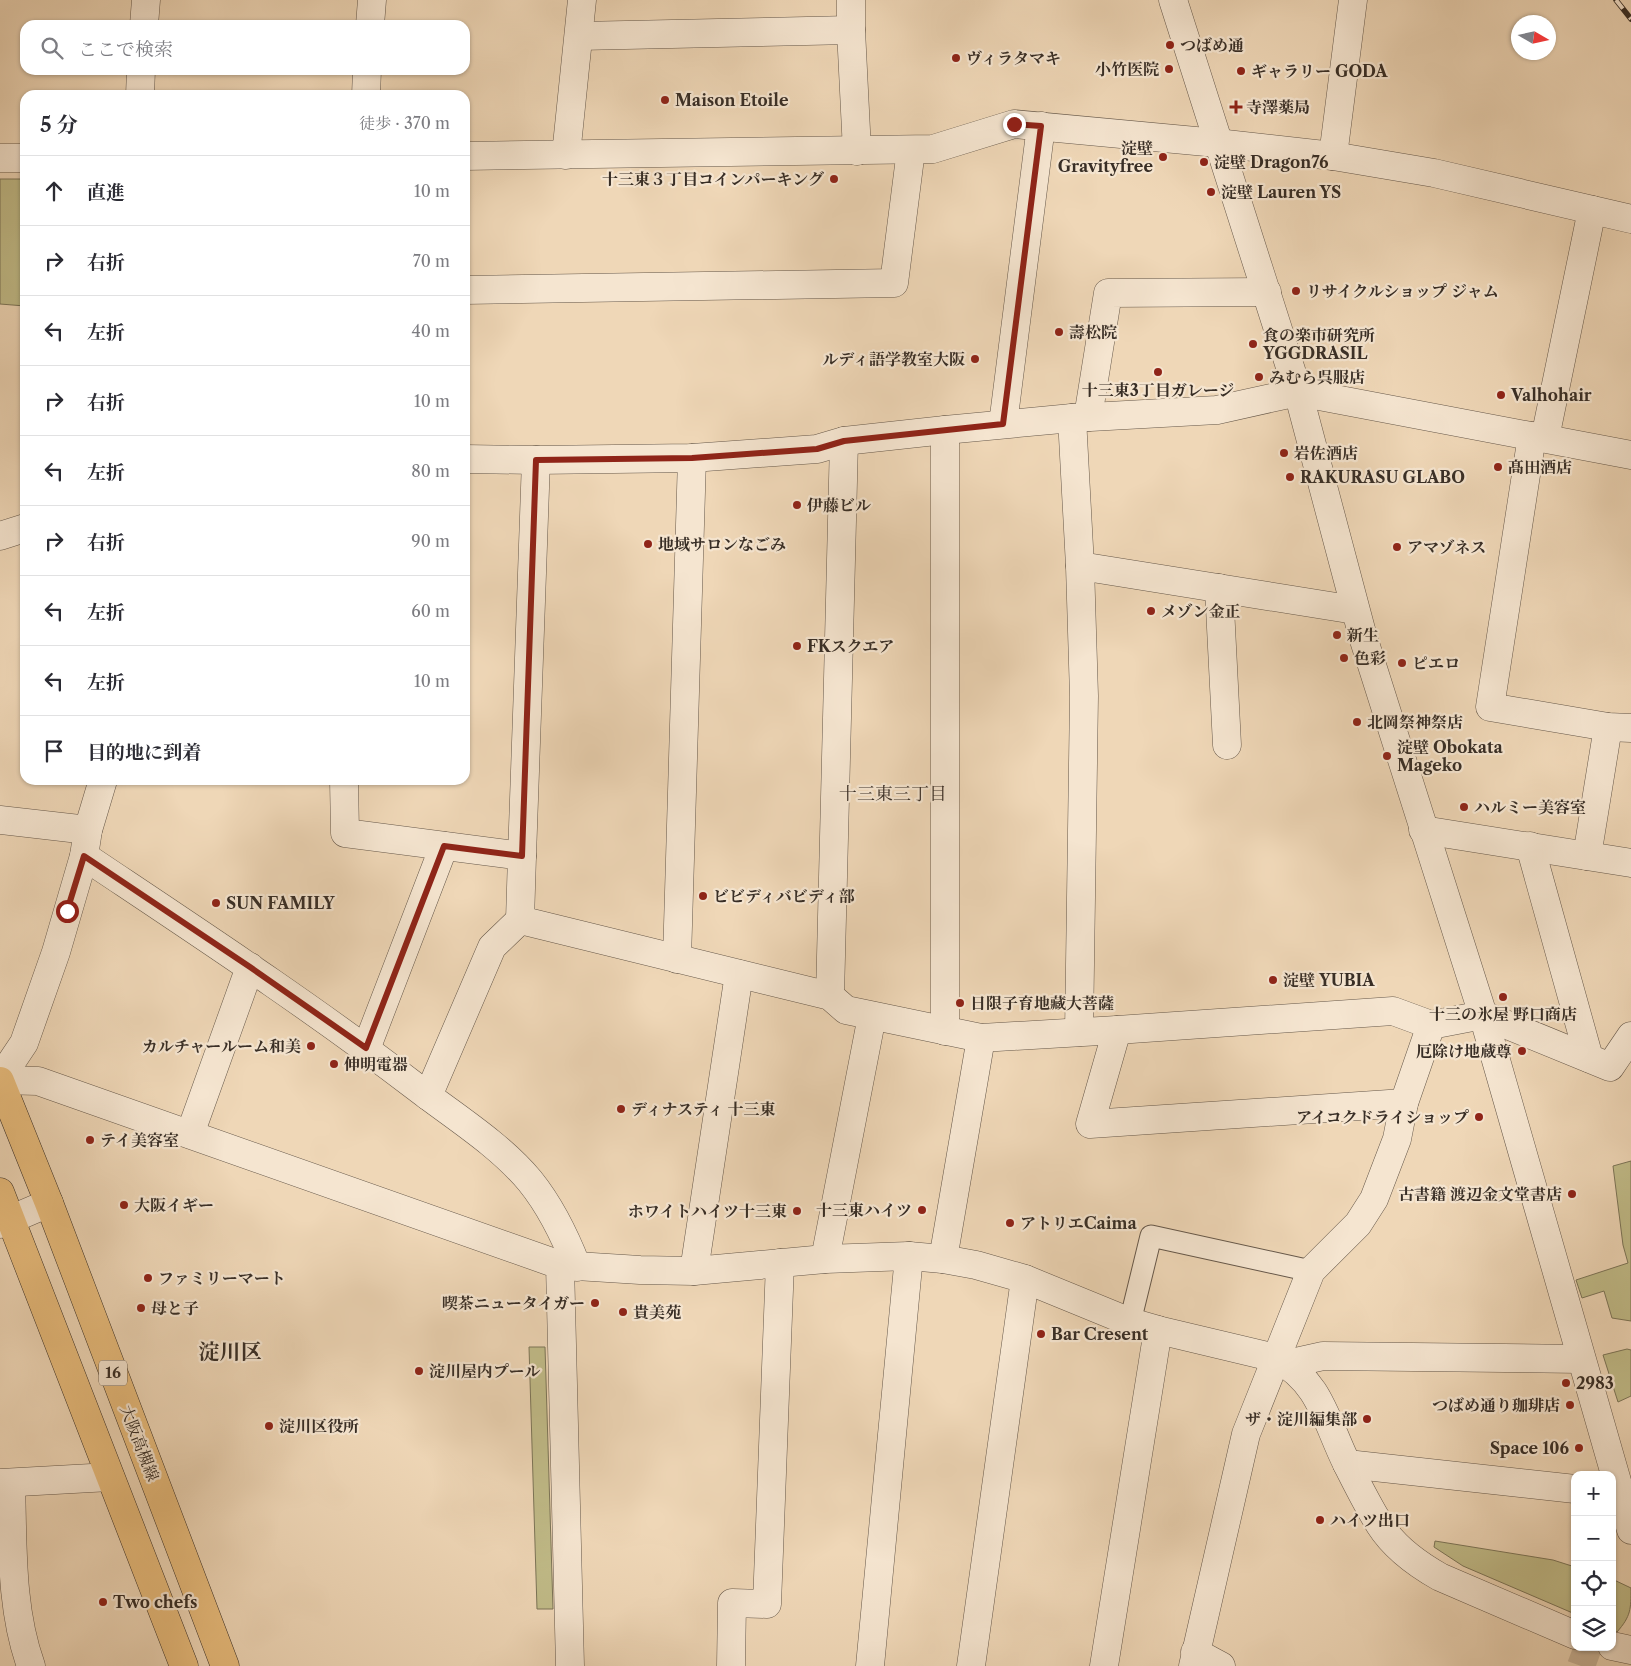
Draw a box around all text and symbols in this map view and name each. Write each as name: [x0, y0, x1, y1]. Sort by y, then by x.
north arrow: [1511, 15, 1556, 60]
search box: [20, 20, 470, 75]
icon: search: [38, 34, 66, 62]
place label: つばめ通: [1180, 35, 1244, 55]
text: ここで検索: [78, 38, 173, 61]
marker: つばめ通: [1164, 39, 1176, 51]
place label: ヴィラタマキ: [966, 48, 1061, 68]
marker: ヴィラタマキ: [950, 52, 962, 64]
place label: 小竹医院: [1095, 59, 1159, 79]
place label: ギャラリー GODA: [1251, 61, 1388, 81]
marker: 小竹医院: [1163, 63, 1175, 75]
marker: ギャラリー GODA: [1235, 65, 1247, 77]
place label: Maison Etoile: [675, 90, 789, 110]
marker: Maison Etoile: [659, 94, 671, 106]
place label: 寺澤薬局: [1246, 97, 1310, 117]
marker: 寺澤薬局: [1230, 101, 1242, 113]
text: 5 分: [40, 112, 78, 137]
text: 徒歩 · 370 m: [359, 113, 450, 133]
route end: [1003, 113, 1026, 136]
place label: 淀壁 Gravityfree: [1058, 138, 1153, 176]
marker: 淀壁 Gravityfree: [1157, 151, 1169, 163]
place label: 淀壁 Dragon76: [1214, 152, 1329, 172]
marker: 淀壁 Dragon76: [1198, 156, 1210, 168]
place label: 十三東３丁目コインパーキング: [602, 169, 824, 189]
marker: 十三東３丁目コインパーキング: [828, 173, 840, 185]
icon: ahead: [40, 177, 68, 205]
text: 直進: [87, 181, 125, 204]
text: 10 m: [414, 181, 450, 201]
place label: 淀壁 Lauren YS: [1221, 182, 1341, 202]
marker: 淀壁 Lauren YS: [1205, 186, 1217, 198]
icon: right: [40, 247, 68, 275]
text: 右折: [87, 251, 125, 274]
text: 70 m: [413, 251, 450, 271]
place label: リサイクルショップ ジャム: [1306, 281, 1499, 301]
marker: リサイクルショップ ジャム: [1290, 285, 1302, 297]
icon: left: [40, 317, 68, 345]
text: 左折: [87, 321, 125, 344]
text: 40 m: [411, 321, 450, 341]
place label: 壽松院: [1069, 322, 1117, 342]
place label: 食の楽市研究所 YGGDRASIL: [1262, 325, 1375, 363]
marker: 壽松院: [1053, 326, 1065, 338]
marker: 食の楽市研究所 YGGDRASIL: [1247, 338, 1259, 350]
place label: ルディ語学教室大阪: [822, 349, 965, 369]
marker: ルディ語学教室大阪: [969, 353, 981, 365]
marker: 十三東3丁目ガレージ: [1152, 366, 1164, 378]
place label: みむら呉服店: [1269, 367, 1365, 387]
marker: みむら呉服店: [1253, 371, 1265, 383]
place label: 十三東3丁目ガレージ: [1082, 380, 1234, 400]
place label: Valhohair: [1510, 385, 1592, 405]
icon: right: [40, 387, 68, 415]
marker: Valhohair: [1495, 389, 1507, 401]
text: 右折: [87, 391, 125, 414]
text: 10 m: [414, 391, 450, 411]
place label: 岩佐酒店: [1294, 443, 1358, 463]
marker: 岩佐酒店: [1278, 447, 1290, 459]
icon: left: [40, 457, 68, 485]
place label: 髙田酒店: [1508, 457, 1572, 477]
text: 左折: [87, 461, 125, 484]
text: 80 m: [411, 461, 450, 481]
marker: 髙田酒店: [1492, 461, 1504, 473]
place label: RAKURASU GLABO: [1300, 467, 1465, 487]
marker: RAKURASU GLABO: [1284, 471, 1296, 483]
place label: 伊藤ビル: [807, 495, 871, 515]
marker: 伊藤ビル: [791, 499, 803, 511]
icon: right: [40, 527, 68, 555]
text: 右折: [87, 531, 125, 554]
text: 90 m: [411, 531, 450, 551]
place label: 地域サロンなごみ: [658, 534, 786, 554]
place label: アマゾネス: [1407, 537, 1486, 557]
marker: 地域サロンなごみ: [642, 538, 654, 550]
marker: アマゾネス: [1391, 541, 1403, 553]
icon: left: [40, 597, 68, 625]
text: 左折: [87, 601, 125, 624]
text: 60 m: [411, 601, 450, 621]
place label: メゾン金正: [1161, 601, 1241, 621]
marker: メゾン金正: [1145, 605, 1157, 617]
place label: 新生: [1346, 625, 1379, 645]
marker: 新生: [1331, 629, 1343, 641]
place label: FKスクエア: [807, 636, 894, 656]
marker: FKスクエア: [791, 640, 803, 652]
place label: 色彩: [1354, 648, 1386, 668]
marker: 色彩: [1338, 652, 1350, 664]
place label: ピエロ: [1412, 653, 1460, 673]
marker: ピエロ: [1396, 657, 1408, 669]
icon: left: [40, 667, 68, 695]
text: 左折: [87, 671, 125, 694]
text: 10 m: [414, 671, 450, 691]
place label: 北岡祭神祭店: [1367, 712, 1463, 732]
marker: 北岡祭神祭店: [1351, 716, 1363, 728]
icon: arrive: [40, 737, 68, 765]
place label: 淀壁 Obokata Mageko: [1397, 737, 1503, 775]
text: 目的地に到着: [87, 741, 201, 764]
marker: 淀壁 Obokata Mageko: [1381, 750, 1393, 762]
district label: 十三東三丁目: [839, 783, 947, 805]
place label: ハルミー美容室: [1474, 797, 1586, 817]
marker: ハルミー美容室: [1458, 801, 1470, 813]
place label: ビビディバビディ部: [713, 886, 855, 906]
marker: ビビディバビディ部: [697, 890, 709, 902]
place label: SUN FAMILY: [226, 893, 336, 913]
marker: SUN FAMILY: [210, 897, 222, 909]
route start: [56, 900, 79, 923]
place label: 淀壁 YUBIA: [1283, 970, 1375, 990]
marker: 淀壁 YUBIA: [1267, 974, 1279, 986]
marker: 十三の氷屋 野口商店: [1497, 991, 1509, 1003]
place label: 日限子育地藏大菩薩: [970, 993, 1114, 1013]
marker: 日限子育地藏大菩薩: [954, 997, 966, 1009]
place label: 十三の氷屋 野口商店: [1429, 1004, 1577, 1024]
place label: カルチャールーム和美: [142, 1036, 301, 1056]
marker: カルチャールーム和美: [305, 1040, 317, 1052]
place label: 厄除け地蔵尊: [1416, 1041, 1512, 1061]
marker: 厄除け地蔵尊: [1516, 1045, 1528, 1057]
place label: 伸明電器: [344, 1054, 408, 1074]
marker: 伸明電器: [328, 1058, 340, 1070]
place label: ディナスティ 十三東: [631, 1099, 776, 1119]
marker: ディナスティ 十三東: [615, 1103, 627, 1115]
place label: アイコクドライショップ: [1296, 1107, 1469, 1127]
marker: アイコクドライショップ: [1473, 1111, 1485, 1123]
place label: テイ美容室: [100, 1130, 179, 1150]
marker: テイ美容室: [84, 1134, 96, 1146]
place label: 古書籍 渡辺金文堂書店: [1398, 1184, 1562, 1204]
marker: 古書籍 渡辺金文堂書店: [1566, 1188, 1578, 1200]
place label: 大阪イギー: [134, 1195, 214, 1215]
marker: 大阪イギー: [118, 1199, 130, 1211]
place label: 十三東ハイツ: [816, 1200, 912, 1220]
place label: ホワイトハイツ十三東: [628, 1201, 787, 1221]
marker: 十三東ハイツ: [916, 1204, 928, 1216]
marker: ホワイトハイツ十三東: [791, 1205, 803, 1217]
place label: アトリエCaima: [1020, 1213, 1137, 1233]
marker: アトリエCaima: [1004, 1217, 1016, 1229]
place label: ファミリーマート: [158, 1268, 286, 1288]
marker: ファミリーマート: [142, 1272, 154, 1284]
place label: 喫茶ニュータイガー: [442, 1293, 585, 1313]
marker: 喫茶ニュータイガー: [589, 1297, 601, 1309]
place label: 母と子: [151, 1298, 199, 1318]
marker: 母と子: [135, 1302, 147, 1314]
place label: 貴美苑: [633, 1302, 682, 1322]
marker: 貴美苑: [617, 1306, 629, 1318]
place label: Bar Cresent: [1051, 1324, 1149, 1344]
marker: Bar Cresent: [1035, 1328, 1047, 1340]
district label: 淀川区: [199, 1339, 262, 1364]
road number: 16: [99, 1360, 127, 1386]
place label: 淀川屋内プール: [429, 1361, 540, 1381]
marker: 淀川屋内プール: [413, 1365, 425, 1377]
place label: 2983: [1576, 1373, 1614, 1393]
marker: 2983: [1560, 1377, 1572, 1389]
place label: つばめ通り珈琲店: [1432, 1395, 1560, 1415]
marker: つばめ通り珈琲店: [1564, 1399, 1576, 1411]
street label: 大阪高槻線: [116, 1402, 164, 1484]
place label: ザ・淀川編集部: [1245, 1409, 1358, 1429]
marker: ザ・淀川編集部: [1361, 1413, 1373, 1425]
place label: 淀川区役所: [279, 1416, 359, 1436]
marker: 淀川区役所: [263, 1420, 275, 1432]
place label: Space 106: [1490, 1438, 1569, 1458]
marker: Space 106: [1573, 1442, 1585, 1454]
map controls: [1571, 1471, 1616, 1651]
button: +: [1571, 1471, 1616, 1516]
place label: ハイツ出口: [1330, 1510, 1410, 1530]
marker: ハイツ出口: [1314, 1514, 1326, 1526]
button: −: [1571, 1516, 1616, 1561]
button: locate: [1571, 1561, 1616, 1606]
place label: Two chefs: [113, 1592, 197, 1612]
marker: Two chefs: [97, 1596, 109, 1608]
button: layers: [1571, 1606, 1616, 1651]

